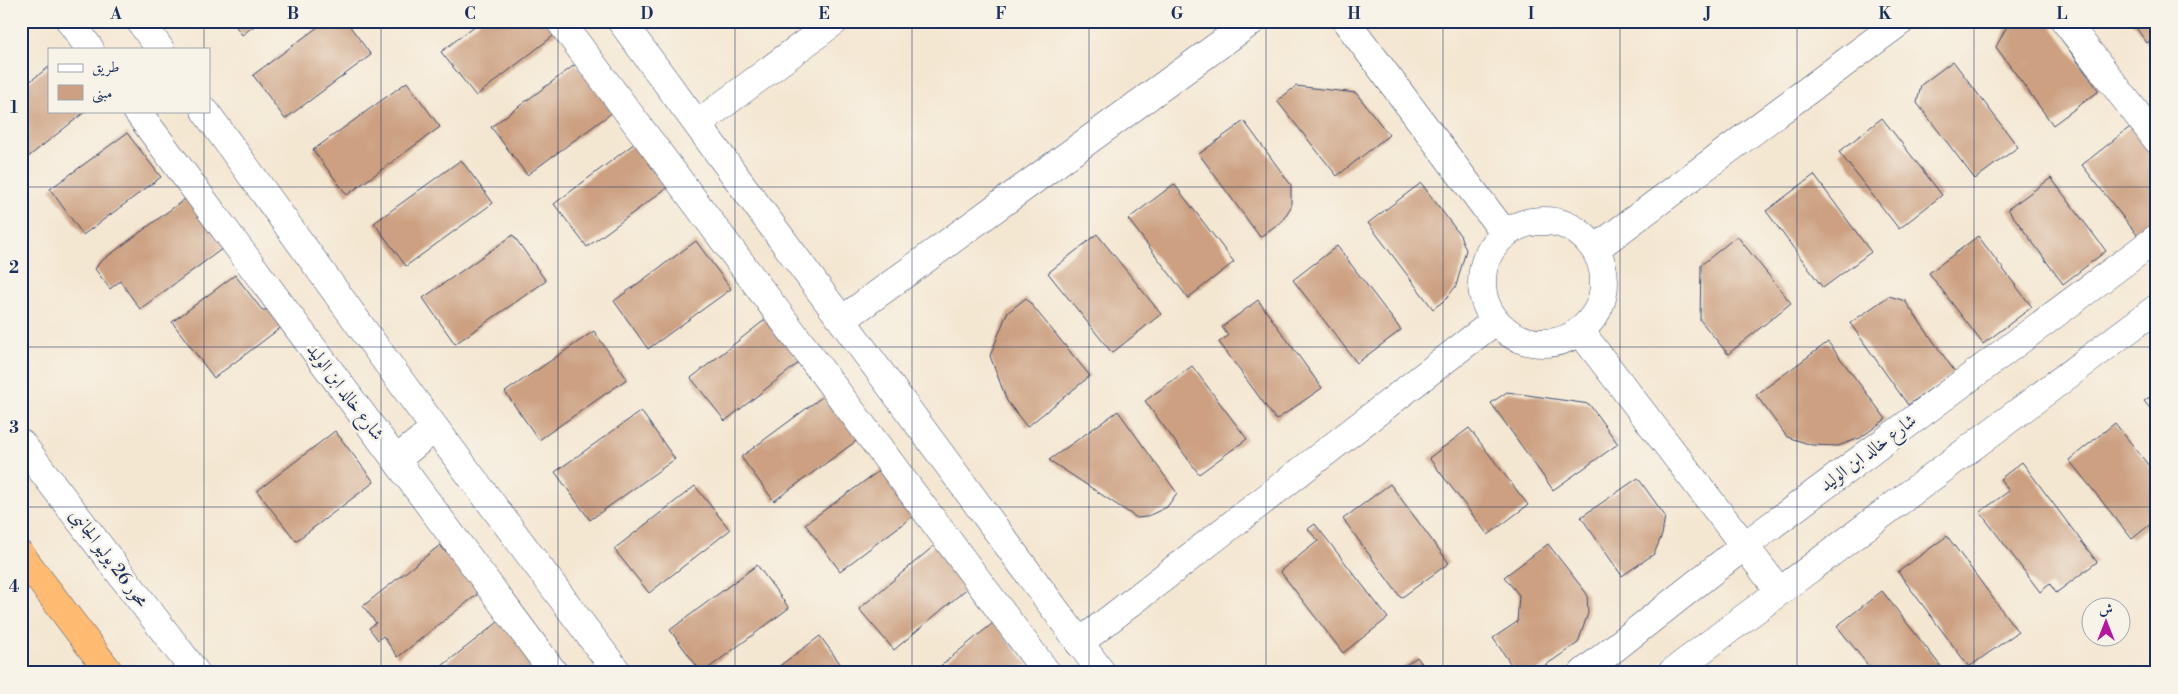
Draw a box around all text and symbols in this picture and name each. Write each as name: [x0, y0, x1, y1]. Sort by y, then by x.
text: A: [109, 4, 122, 24]
text: B: [287, 4, 299, 24]
text: C: [464, 4, 476, 24]
text: D: [641, 4, 654, 24]
text: E: [818, 4, 830, 24]
text: F: [995, 4, 1007, 24]
text: G: [1171, 4, 1184, 24]
text: H: [1347, 4, 1361, 24]
text: I: [1528, 4, 1534, 24]
text: J: [1703, 4, 1711, 24]
text: K: [1879, 4, 1893, 24]
text: L: [2057, 4, 2068, 24]
legend: [48, 48, 210, 112]
text: طريق: [92, 58, 119, 77]
text: مبنى: [92, 84, 112, 104]
text: 1: [10, 98, 18, 118]
text: 2: [9, 258, 19, 278]
street label: شارع خالد ابن الوليد: [299, 339, 389, 447]
street label: شارع خالد ابن الوليد: [1815, 409, 1923, 499]
text: 3: [9, 418, 19, 438]
street label: محور 26 يوليو الجانبى: [63, 504, 154, 613]
text: 4: [9, 577, 20, 597]
north arrow: [2080, 596, 2130, 646]
text: ش: [2099, 601, 2113, 619]

